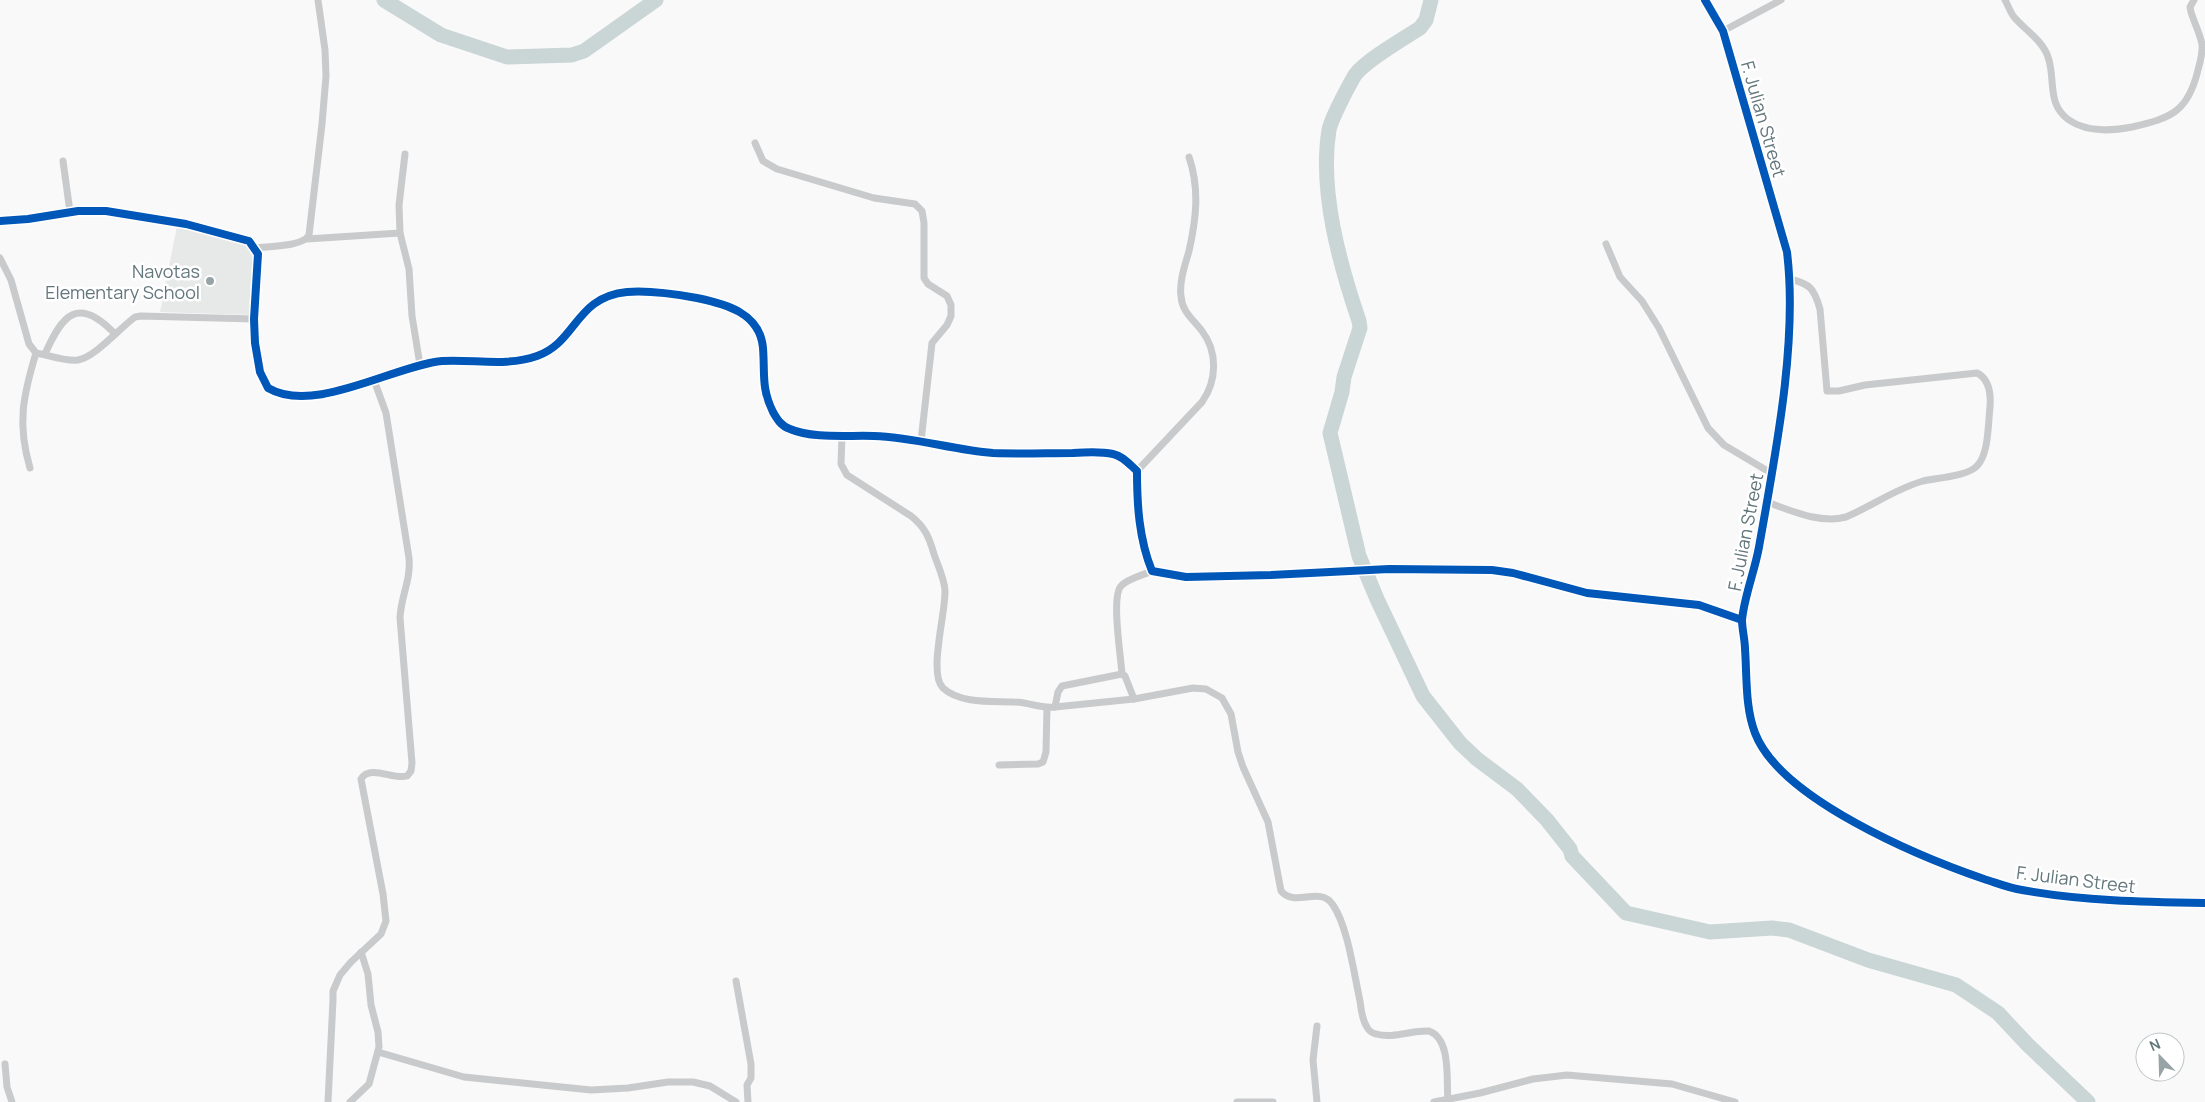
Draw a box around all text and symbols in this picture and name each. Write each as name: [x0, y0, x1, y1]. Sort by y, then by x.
street label: F. Julian Street: [1736, 58, 1792, 180]
place label: Navotas Elementary School: [45, 259, 200, 304]
marker: Navotas Elementary School: [204, 275, 216, 287]
street label: F. Julian Street: [1722, 471, 1768, 593]
street label: F. Julian Street: [2015, 860, 2137, 898]
north arrow: [2135, 1032, 2185, 1082]
text: N: [2146, 1034, 2163, 1055]

